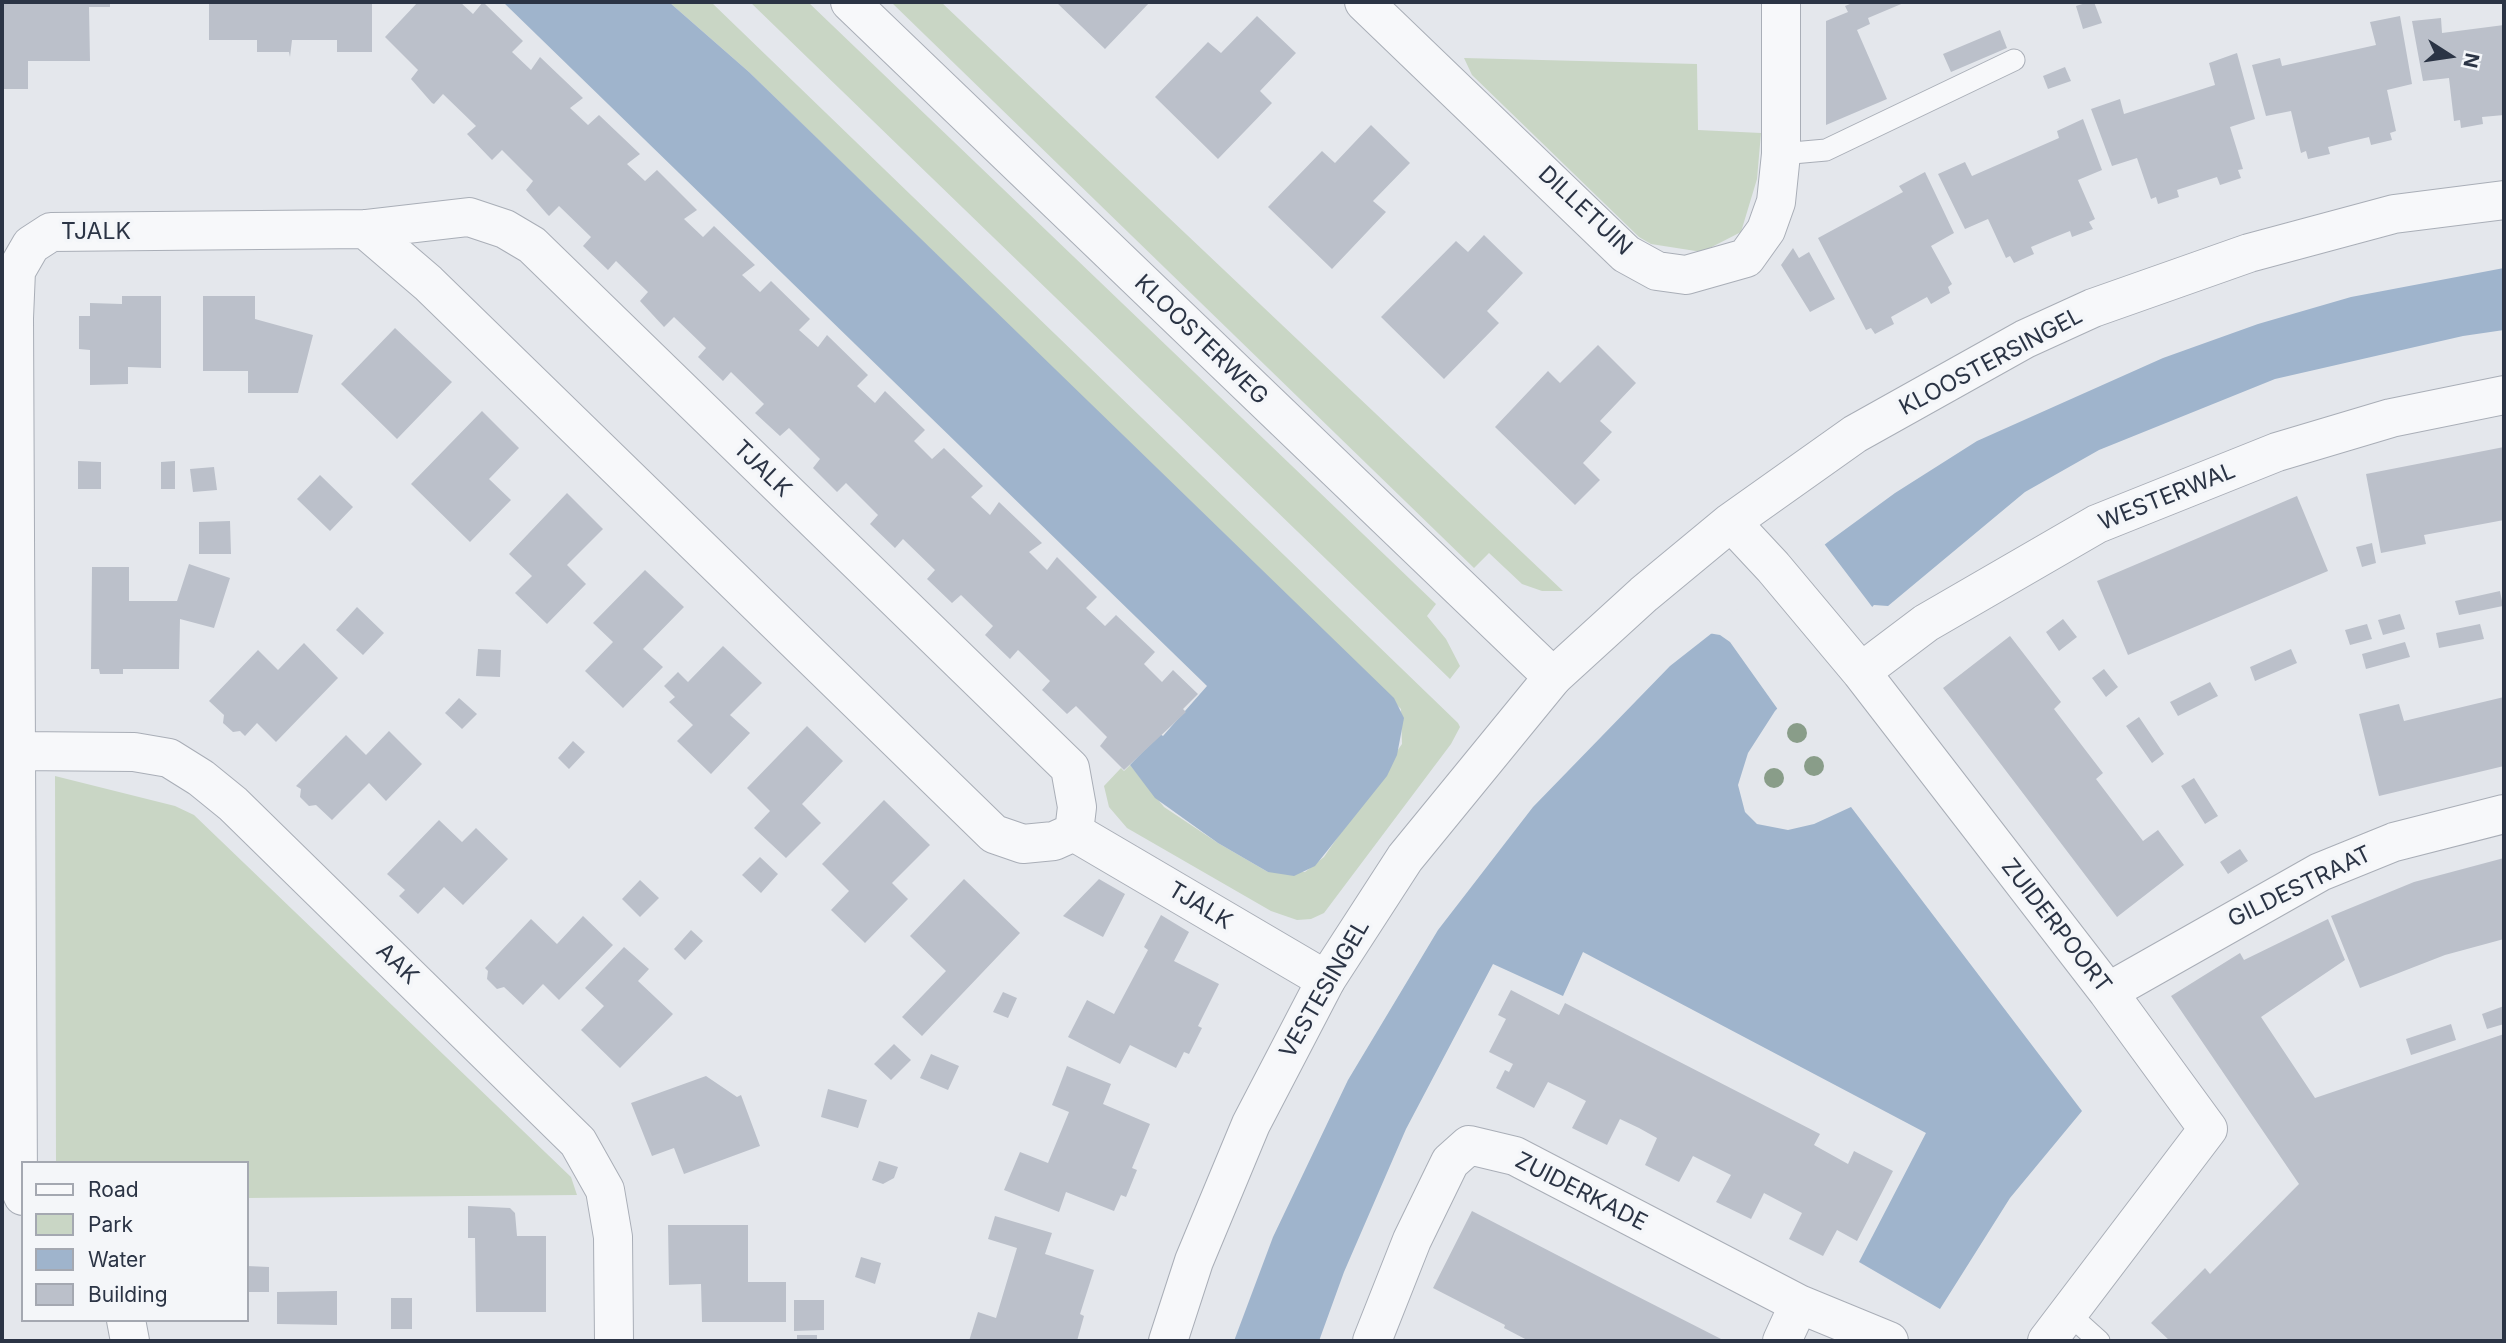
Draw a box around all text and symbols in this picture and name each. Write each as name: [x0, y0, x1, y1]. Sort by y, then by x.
north arrow: [2415, 21, 2485, 91]
text: N: [2458, 51, 2484, 70]
street label: DILLETUIN: [1532, 161, 1638, 261]
street label: TJALK: [61, 218, 131, 246]
street label: KLOOSTERWEG: [1129, 269, 1273, 411]
street label: KLOOSTERSINGEL: [1895, 302, 2087, 422]
street label: TJALK: [727, 435, 797, 503]
street label: WESTERWAL: [2095, 457, 2239, 537]
street label: GILDESTRAAT: [2224, 840, 2376, 934]
street label: ZUIDERPOORT: [1995, 853, 2117, 999]
street label: TJALK: [1163, 876, 1237, 936]
street label: VESTESINGEL: [1274, 915, 1376, 1063]
street label: AAK: [370, 938, 424, 990]
street label: ZUIDERKADE: [1510, 1147, 1652, 1237]
legend: [21, 1161, 248, 1322]
text: Road: [88, 1177, 139, 1202]
text: Park: [88, 1212, 133, 1237]
text: Water: [88, 1247, 146, 1272]
text: Building: [88, 1282, 168, 1307]

